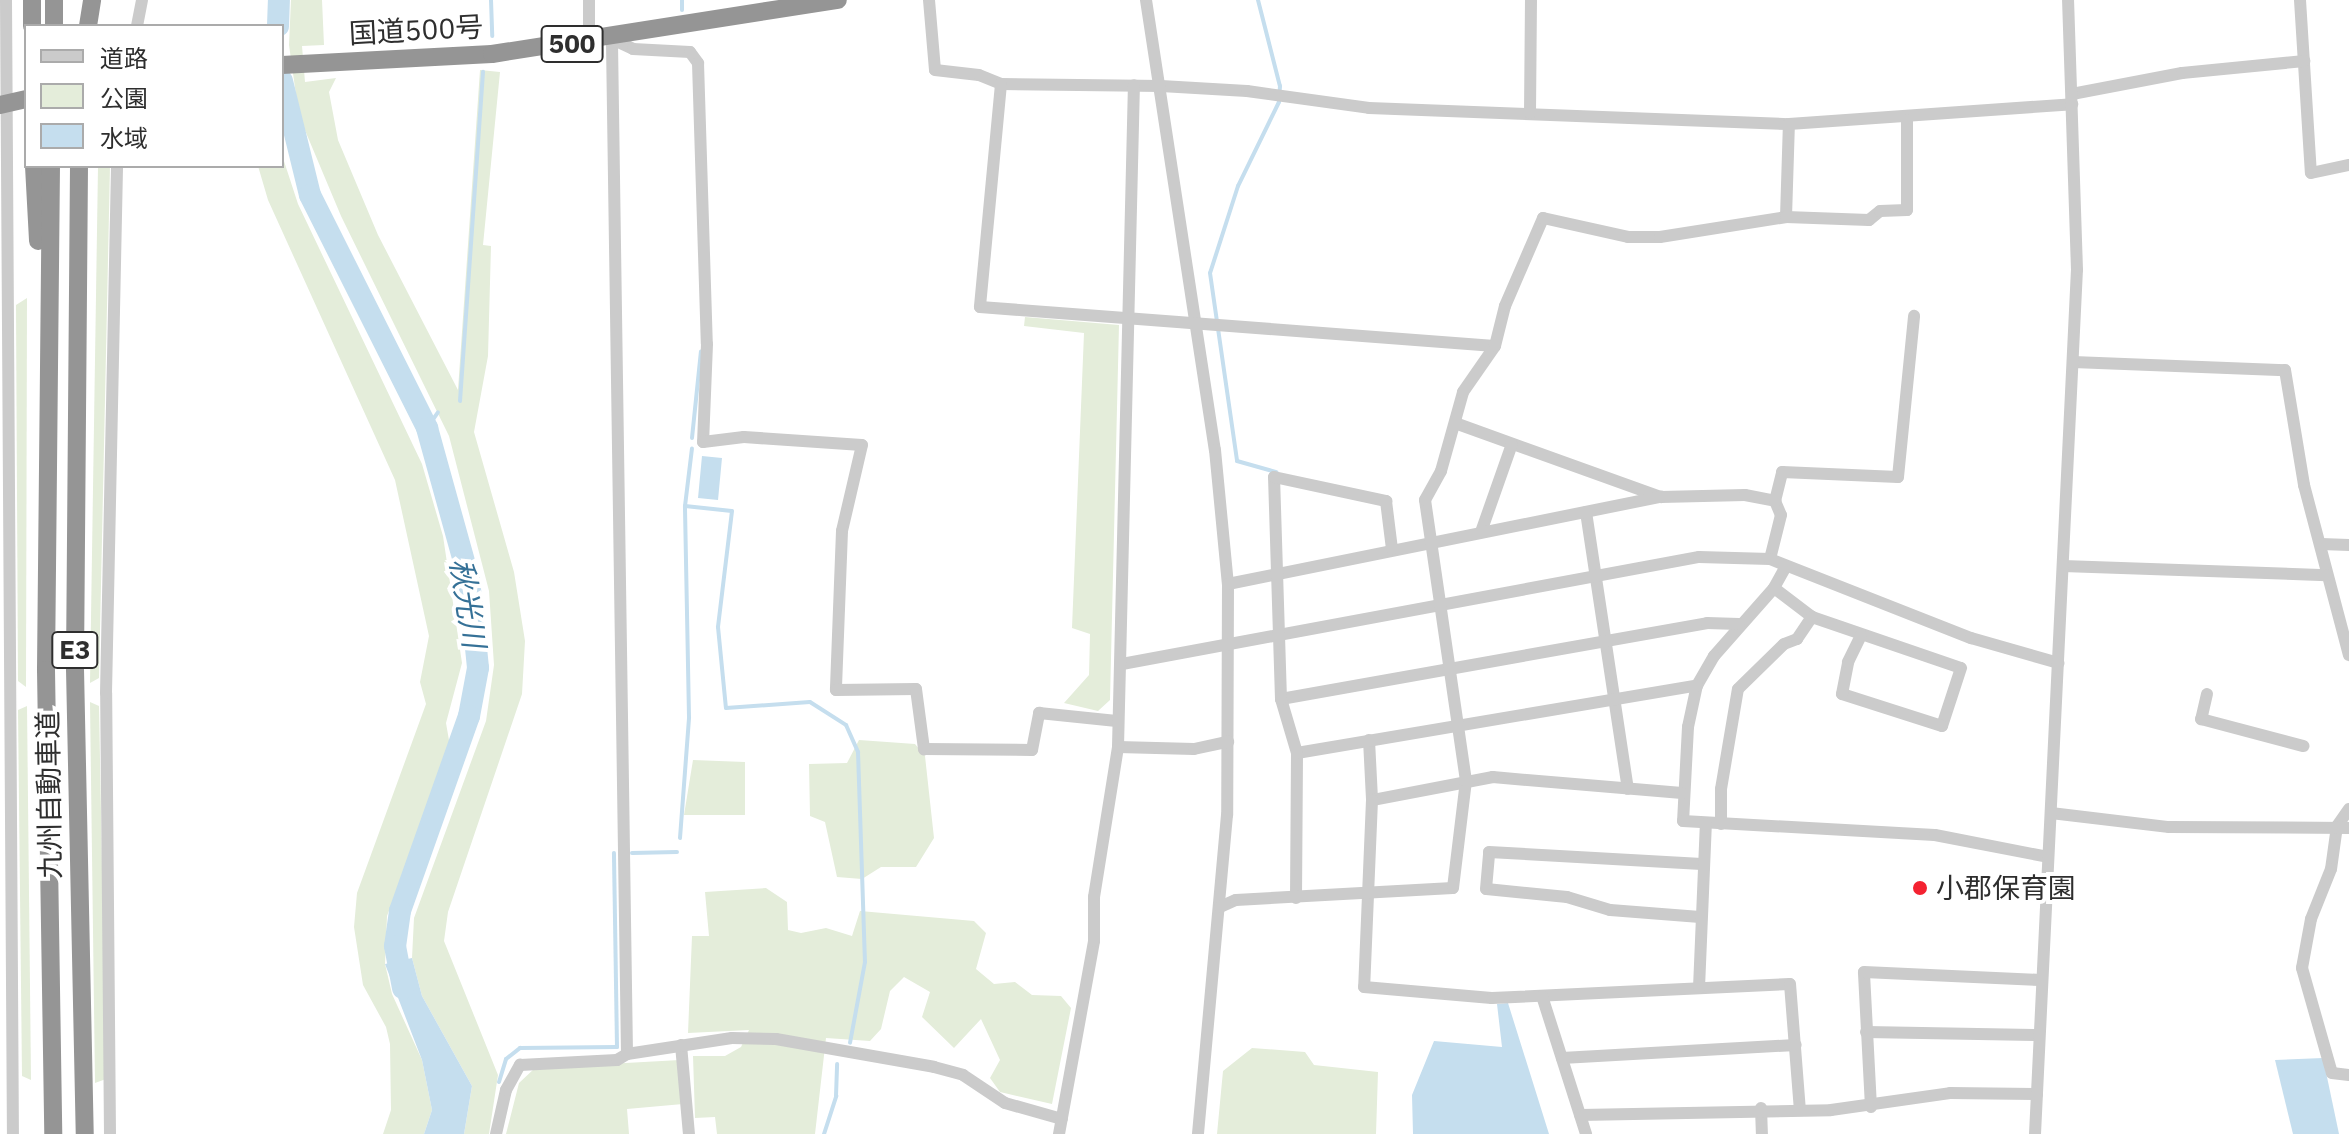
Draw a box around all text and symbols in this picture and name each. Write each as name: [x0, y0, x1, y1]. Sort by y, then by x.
street label: 国道500号: [348, 10, 484, 50]
road number: 500: [540, 22, 604, 66]
legend: [24, 24, 284, 168]
text: 道路: [100, 42, 148, 74]
text: 公園: [100, 82, 148, 114]
text: 水域: [100, 122, 148, 154]
water label: 秋光川: [443, 556, 493, 650]
road number: E3: [51, 628, 99, 672]
street label: 九州自動車道: [31, 711, 67, 879]
place label: 小郡保育園: [1936, 871, 2076, 905]
marker: 小郡保育園: [1911, 879, 1929, 897]

